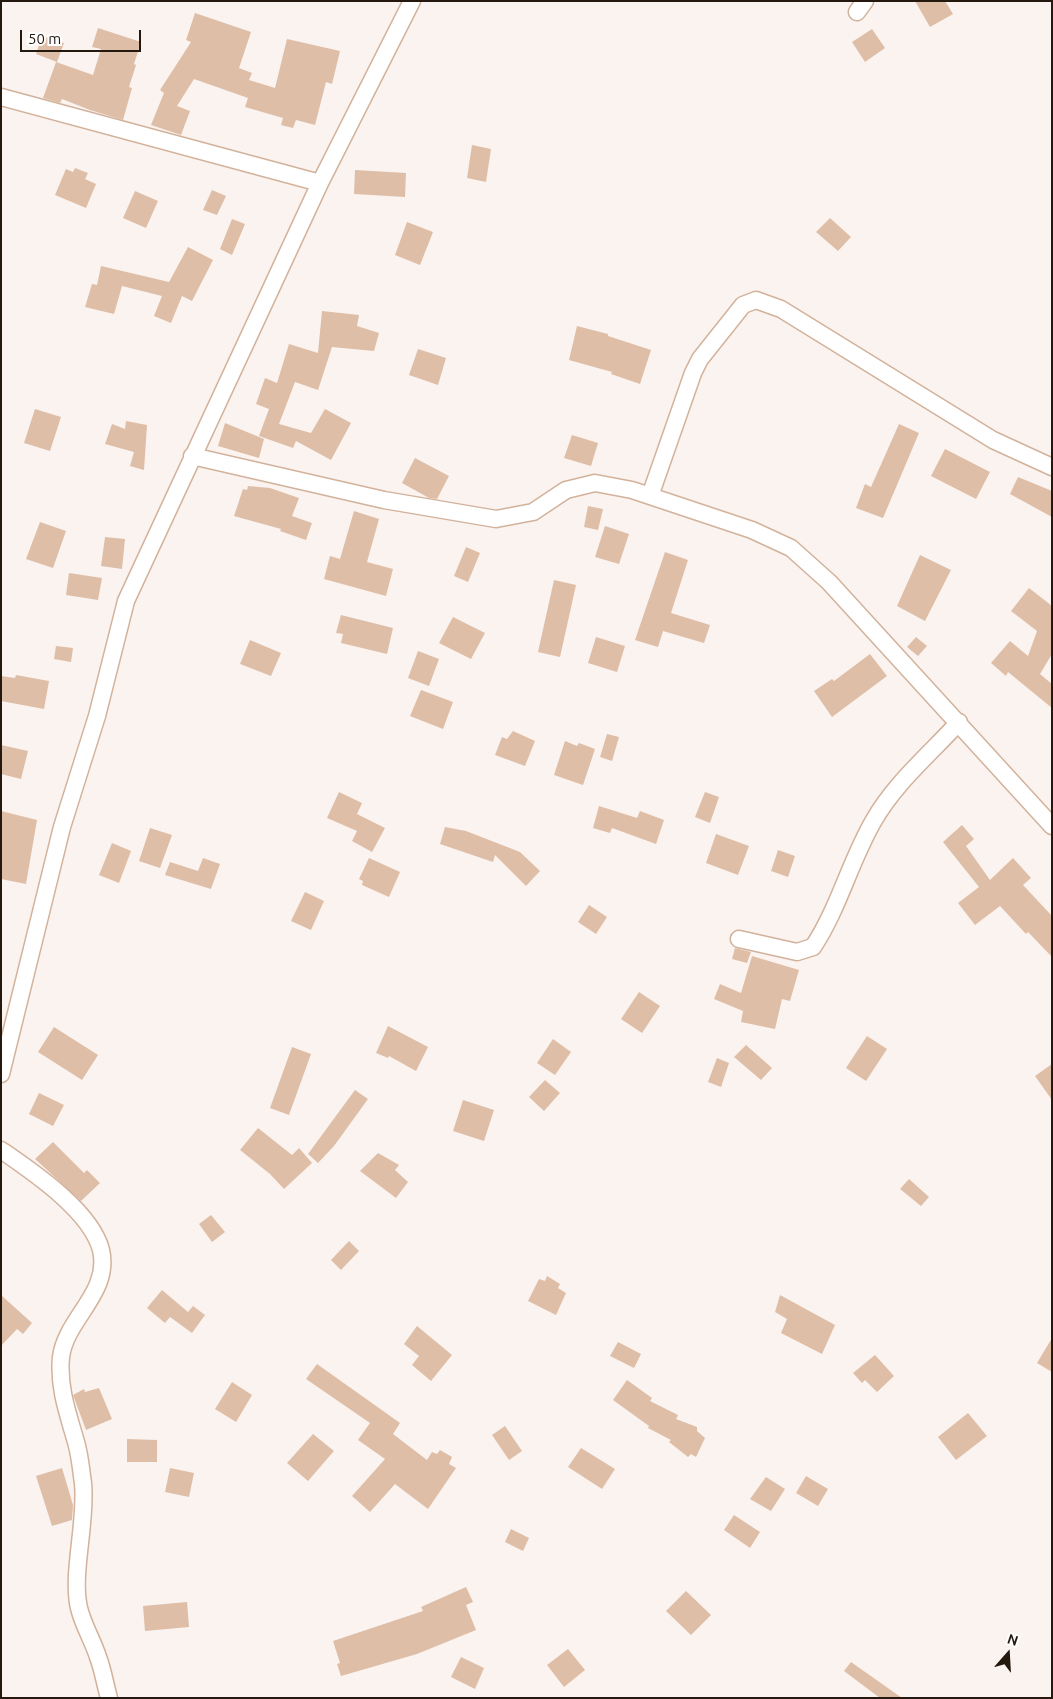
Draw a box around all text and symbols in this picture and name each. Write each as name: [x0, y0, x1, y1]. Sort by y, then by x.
scale bar: [22, 20, 144, 52]
text: 50 m: [28, 30, 61, 47]
north arrow: [983, 1629, 1033, 1679]
text: N: [1005, 1631, 1020, 1649]

